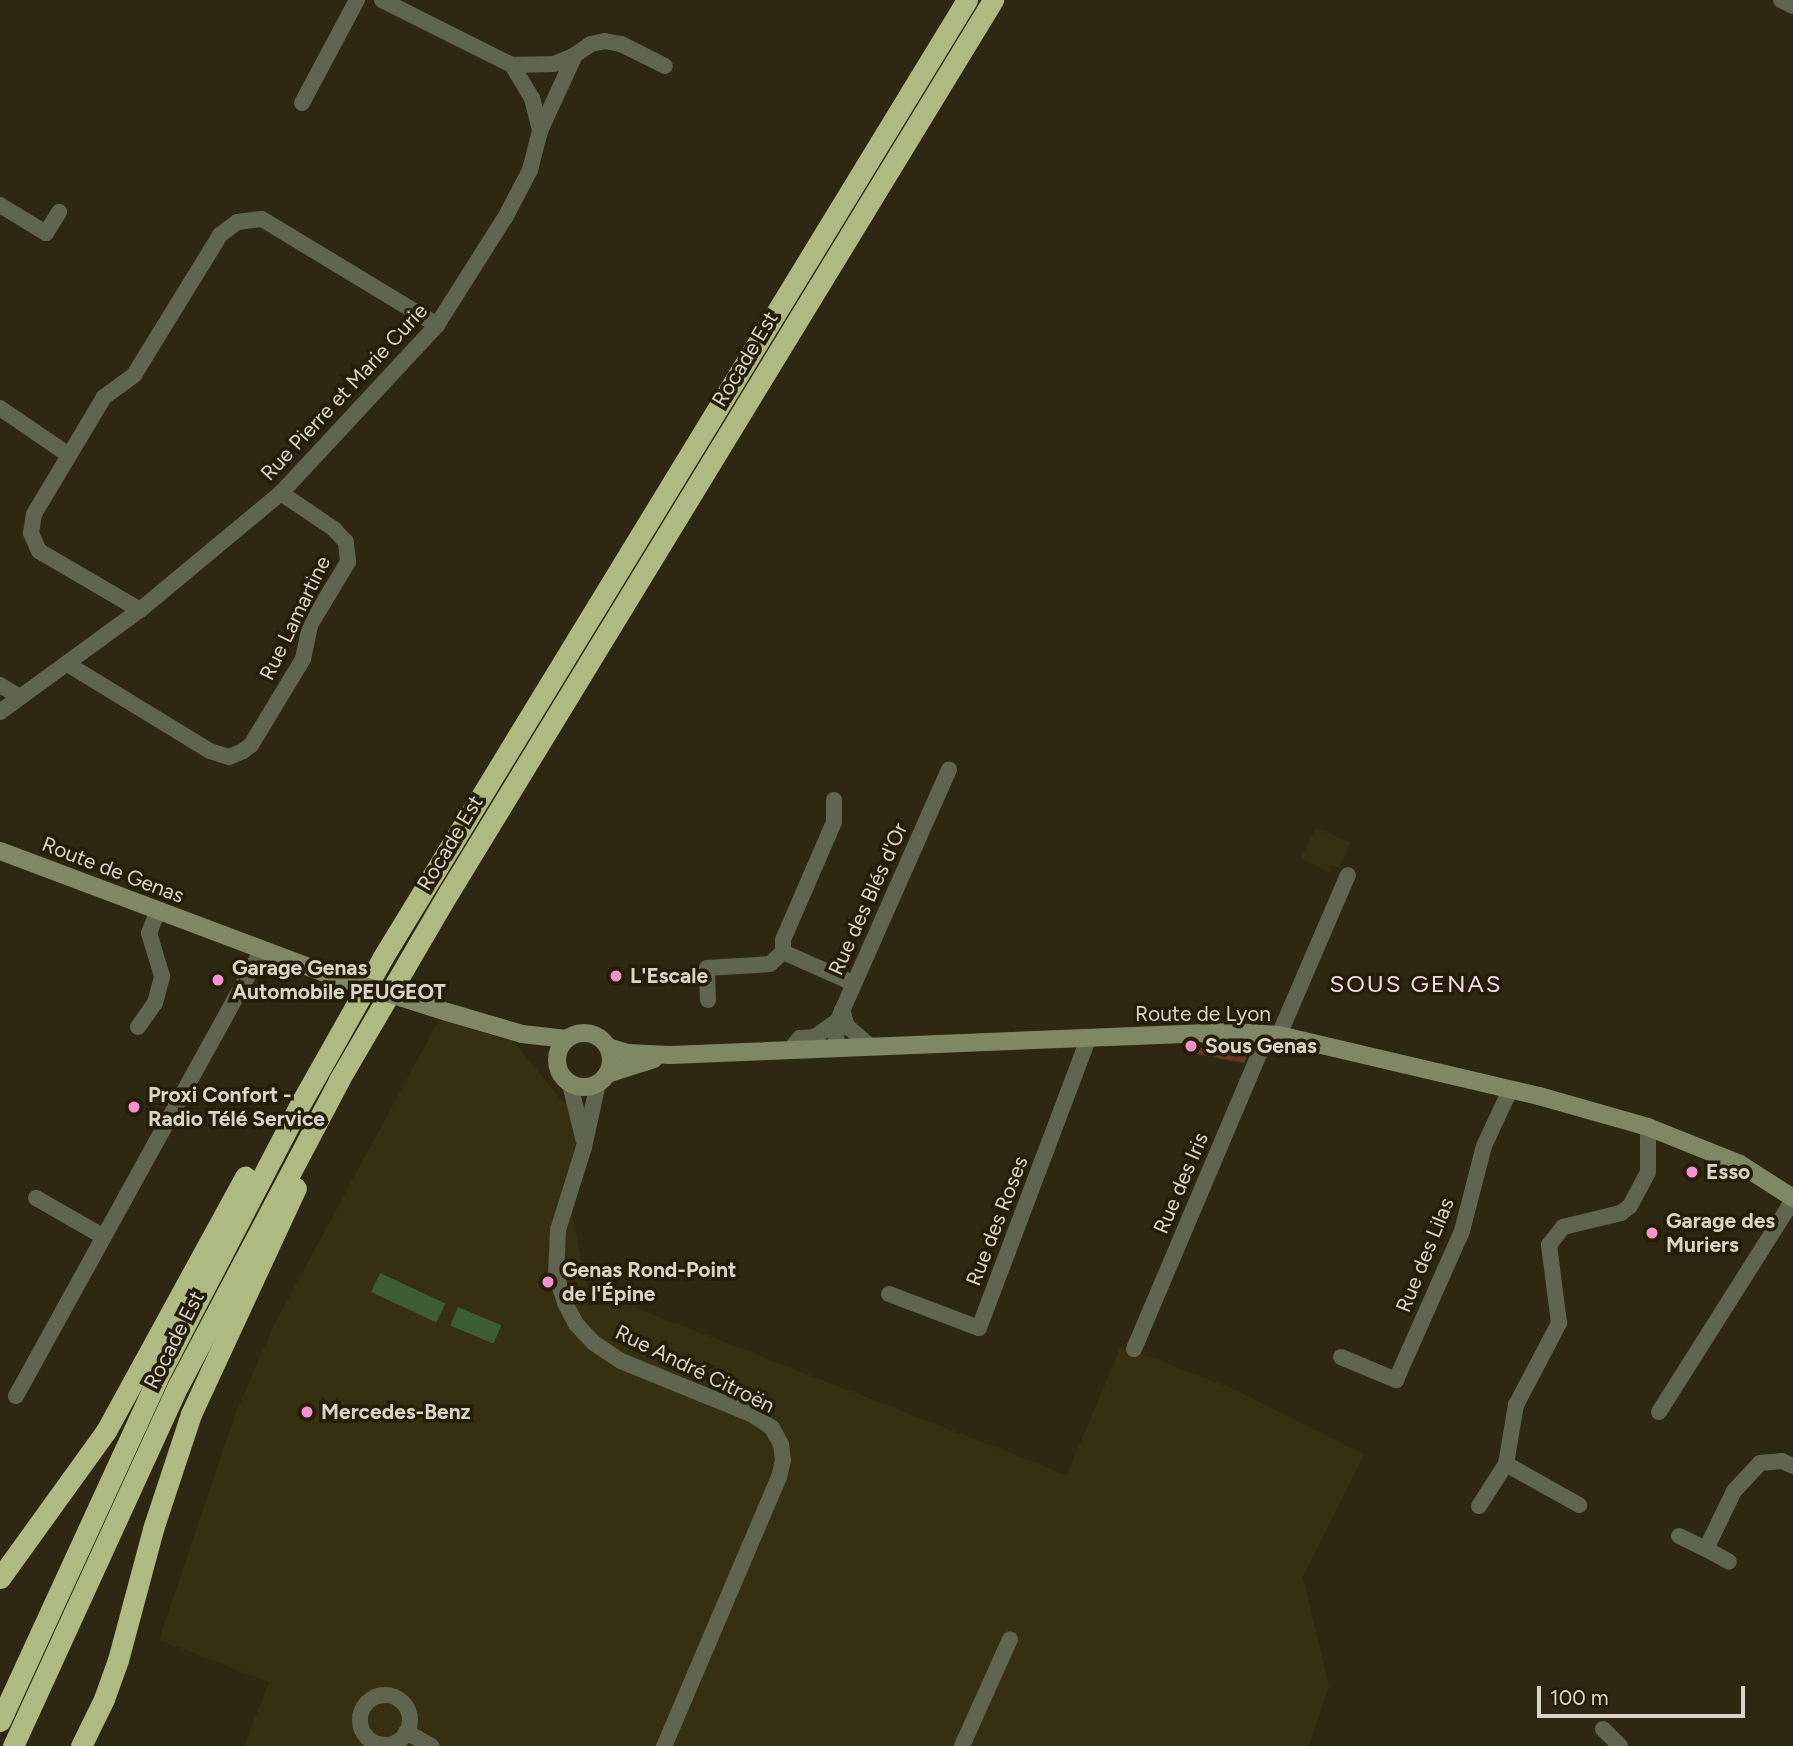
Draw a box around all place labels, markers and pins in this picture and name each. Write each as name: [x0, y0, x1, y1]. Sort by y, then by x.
place label: Garage Genas Automobile PEUGEOT: [232, 955, 446, 1005]
place label: L'Escale: [630, 963, 708, 989]
marker: L'Escale: [608, 968, 624, 984]
marker: Garage Genas Automobile PEUGEOT: [210, 972, 226, 988]
place label: Sous Genas: [1205, 1033, 1317, 1059]
marker: Sous Genas: [1183, 1038, 1199, 1054]
place label: Proxi Confort - Radio Télé Service: [148, 1082, 325, 1132]
marker: Proxi Confort - Radio Télé Service: [126, 1099, 142, 1115]
place label: Esso: [1706, 1159, 1750, 1185]
marker: Esso: [1684, 1164, 1700, 1180]
place label: Garage des Muriers: [1666, 1208, 1775, 1258]
marker: Garage des Muriers: [1644, 1225, 1660, 1241]
place label: Genas Rond-Point de l'Épine: [562, 1257, 736, 1307]
marker: Genas Rond-Point de l'Épine: [540, 1274, 556, 1290]
place label: Mercedes-Benz: [321, 1399, 471, 1425]
marker: Mercedes-Benz: [299, 1404, 315, 1420]

